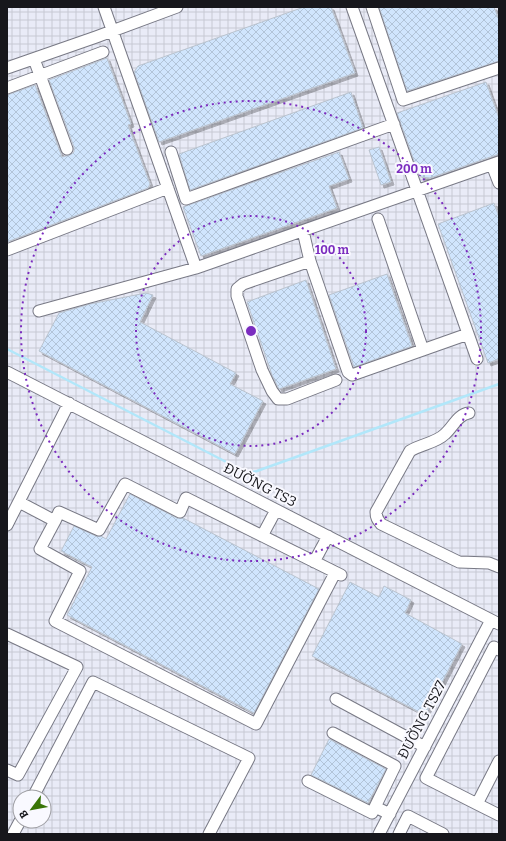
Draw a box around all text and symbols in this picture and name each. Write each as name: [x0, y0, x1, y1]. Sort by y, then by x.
text: 200 m: [396, 162, 432, 176]
text: 100 m: [315, 243, 350, 257]
centre of rings: [244, 324, 258, 338]
street label: ĐƯỜNG TS3: [221, 459, 300, 511]
street label: ĐƯỜNG TS27: [393, 678, 450, 762]
north arrow: [12, 789, 52, 829]
text: B: [17, 808, 31, 820]

